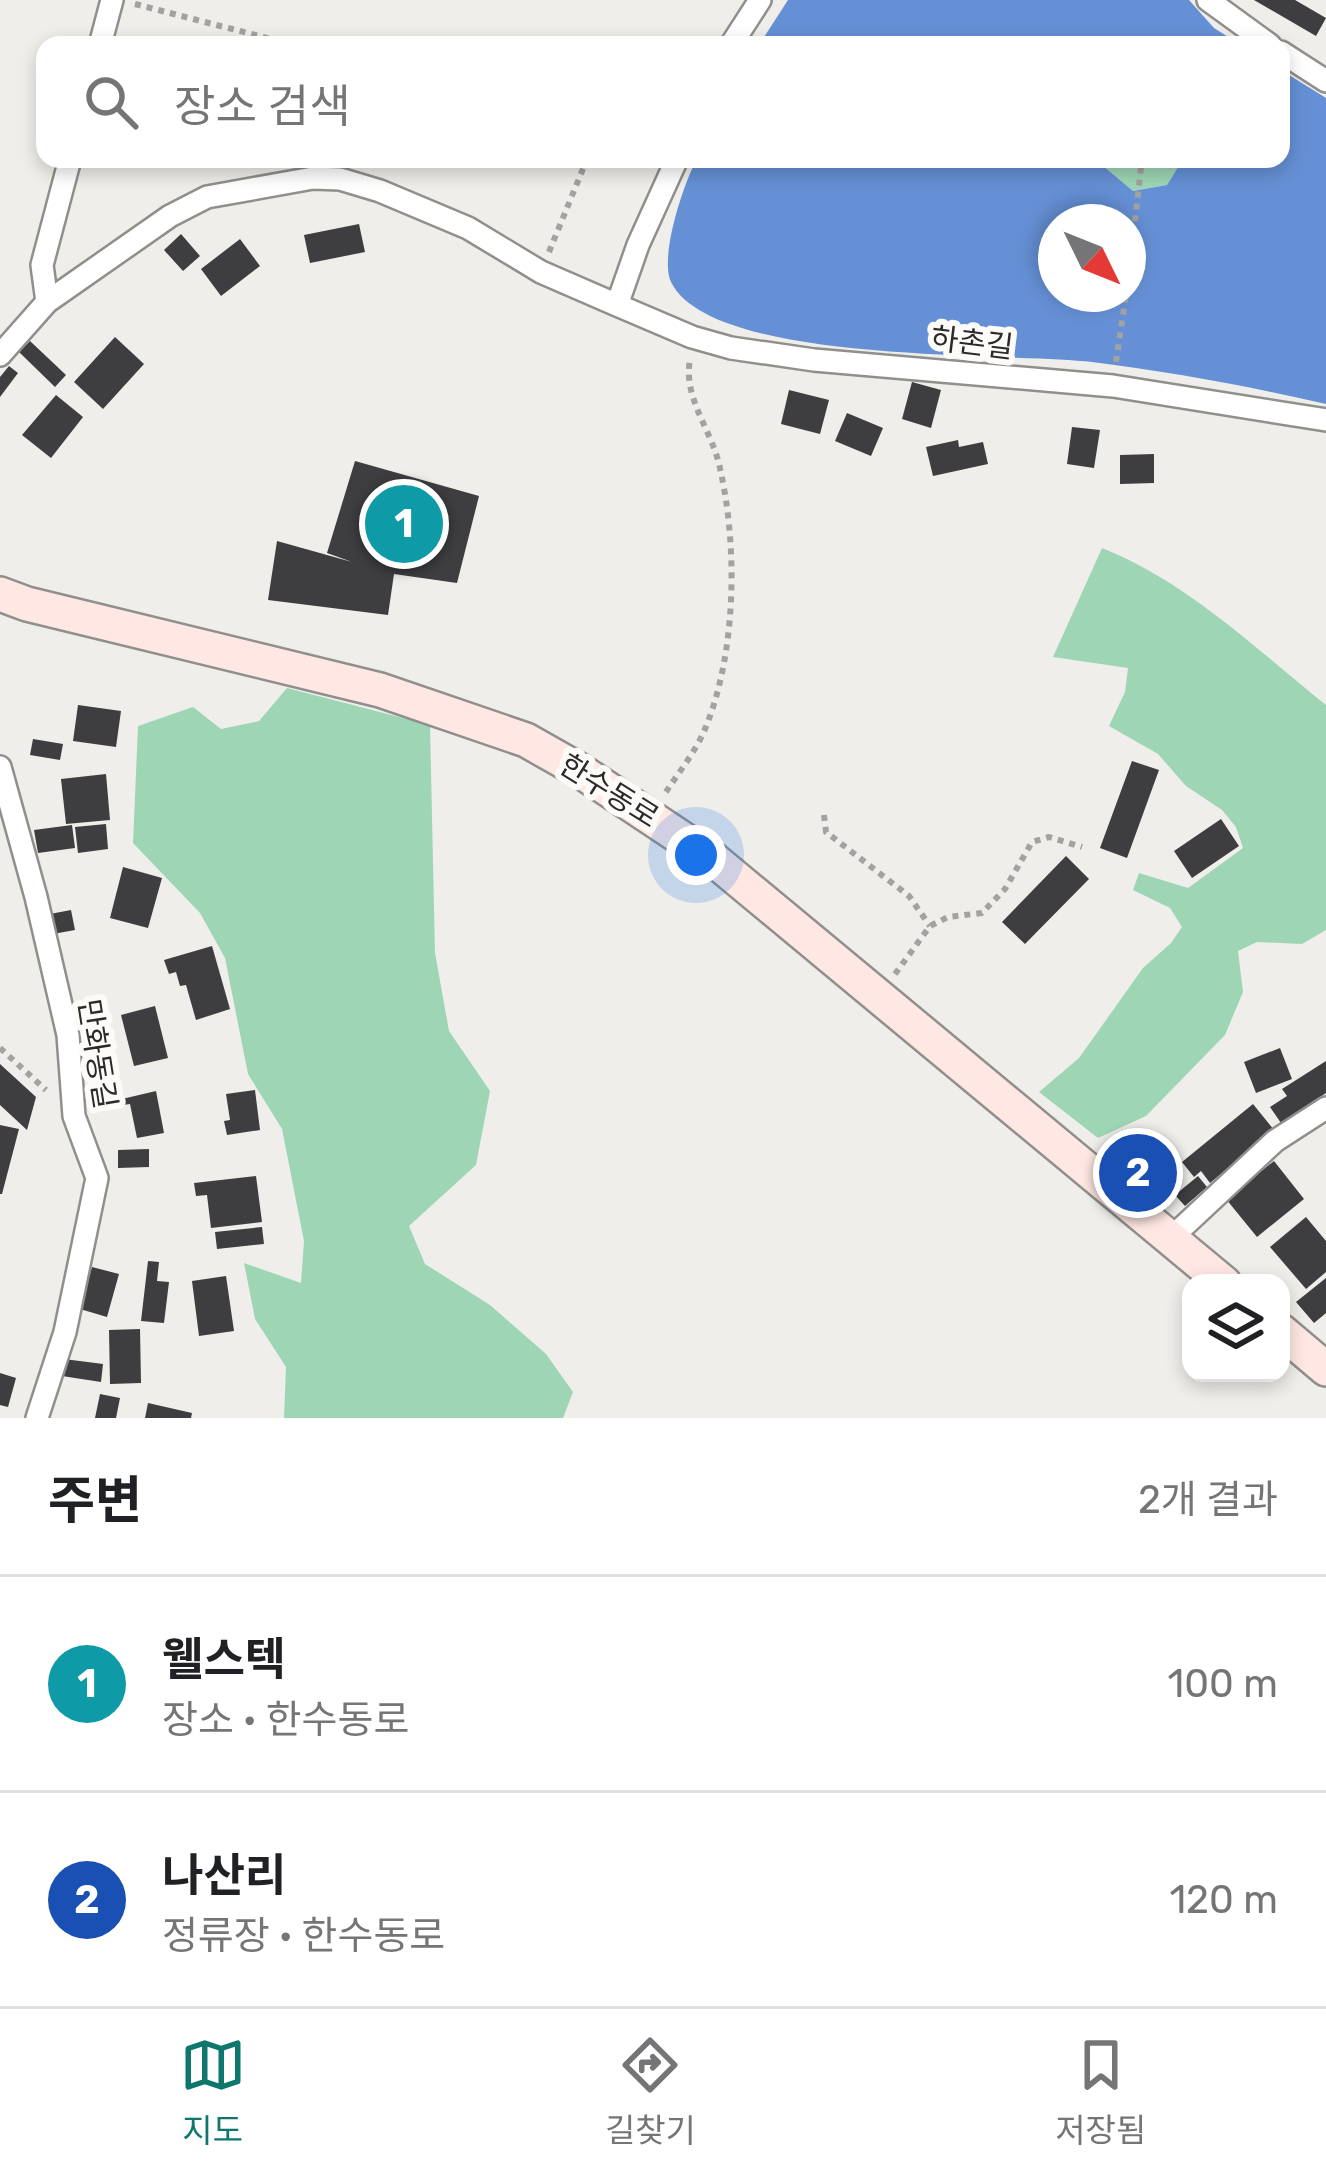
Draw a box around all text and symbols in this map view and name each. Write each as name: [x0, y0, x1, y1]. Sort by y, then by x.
search box: [36, 36, 1290, 168]
icon: search: [78, 69, 144, 135]
text: 장소 검색: [174, 80, 351, 133]
north arrow: [1038, 204, 1146, 312]
street label: 하촌길: [929, 320, 1015, 366]
pin: 1: [365, 479, 443, 569]
street label: 한수동로: [553, 746, 665, 836]
your location: [666, 825, 726, 885]
street label: 만화동길: [71, 997, 123, 1111]
pin: 2: [1099, 1128, 1177, 1218]
map controls: [1182, 1274, 1290, 1382]
button: layers: [1182, 1274, 1290, 1382]
text: 주변: [48, 1470, 142, 1531]
text: 2개 결과: [1138, 1477, 1278, 1523]
text: 웰스텍: [162, 1633, 286, 1686]
text: 1: [77, 1661, 97, 1707]
text: 100 m: [1168, 1661, 1278, 1707]
text: 장소 · 한수동로: [162, 1697, 409, 1743]
text: 나산리: [162, 1849, 286, 1902]
text: 2: [74, 1877, 100, 1923]
text: 120 m: [1169, 1877, 1278, 1923]
text: 정류장 · 한수동로: [162, 1913, 445, 1959]
tab: 지도: [180, 2032, 246, 2152]
tab: 길찾기: [605, 2032, 696, 2152]
tab: 저장됨: [1055, 2032, 1146, 2152]

